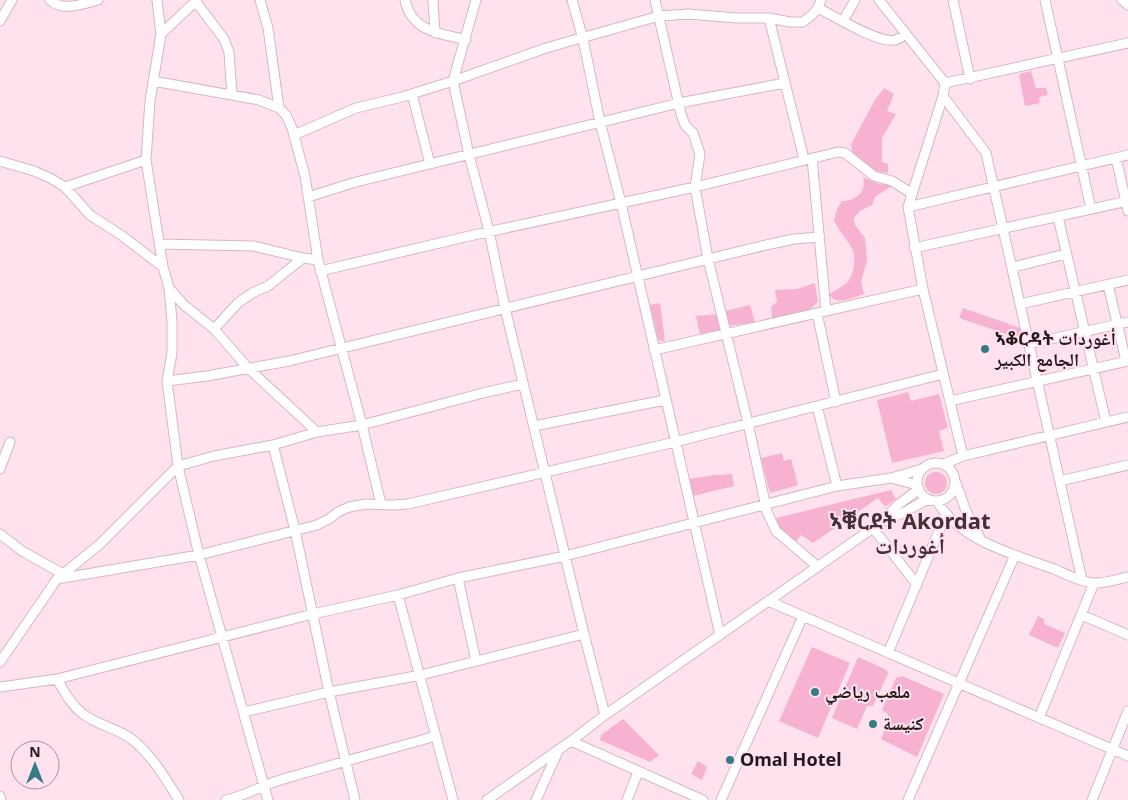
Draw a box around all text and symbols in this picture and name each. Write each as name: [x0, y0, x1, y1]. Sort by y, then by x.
place label: ኣቆርዳት أغوردات الجامع الكبير: [994, 326, 1116, 372]
marker: ኣቆርዳት أغوردات الجامع الكبير: [979, 343, 991, 355]
district label: ኣቑርደት Akordat أغوردات: [829, 505, 991, 560]
place label: ملعب رياضي: [825, 679, 910, 706]
marker: ملعب رياضي: [809, 686, 821, 698]
place label: كنيسة: [883, 711, 924, 735]
marker: كنيسة: [867, 718, 879, 730]
north arrow: [10, 740, 60, 790]
text: N: [29, 742, 41, 761]
place label: Omal Hotel: [740, 747, 842, 771]
marker: Omal Hotel: [724, 754, 736, 766]

